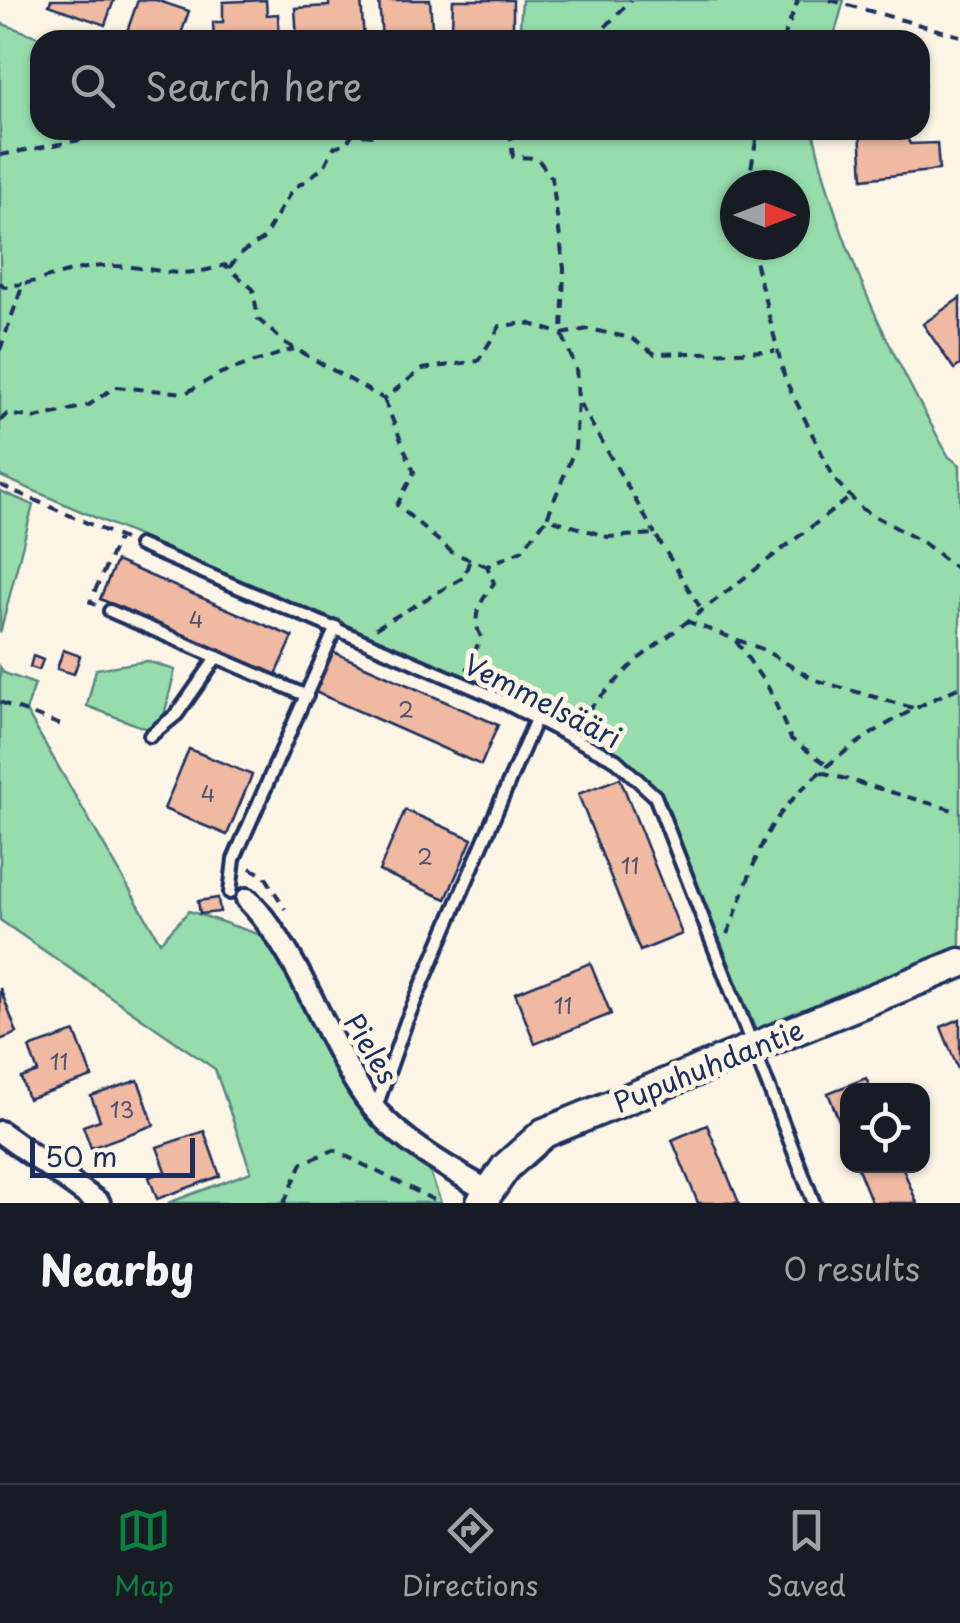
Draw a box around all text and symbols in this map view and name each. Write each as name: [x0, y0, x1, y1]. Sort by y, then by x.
search box: [30, 30, 930, 140]
text: Search here: [145, 57, 362, 114]
icon: search: [65, 58, 120, 113]
north arrow: [720, 170, 810, 260]
house number: 4: [189, 602, 203, 635]
street label: Vemmelsääri: [456, 642, 630, 758]
house number: 2: [398, 692, 414, 725]
house number: 4: [201, 776, 215, 809]
house number: 2: [417, 839, 433, 872]
house number: 11: [621, 848, 639, 881]
house number: 11: [554, 988, 572, 1021]
street label: Pieles: [334, 1004, 410, 1092]
street label: Pupuhuhdantie: [606, 1007, 810, 1123]
house number: 11: [50, 1044, 68, 1077]
map controls: [840, 1083, 930, 1173]
button: locate: [840, 1083, 930, 1173]
house number: 13: [110, 1092, 134, 1125]
scale bar: [30, 1133, 195, 1178]
text: 50 m: [45, 1134, 118, 1177]
text: Nearby: [40, 1237, 194, 1300]
text: 0 results: [784, 1244, 920, 1292]
tab: Map: [114, 1503, 174, 1606]
tab: Directions: [402, 1503, 538, 1606]
tab: Saved: [766, 1503, 846, 1606]

